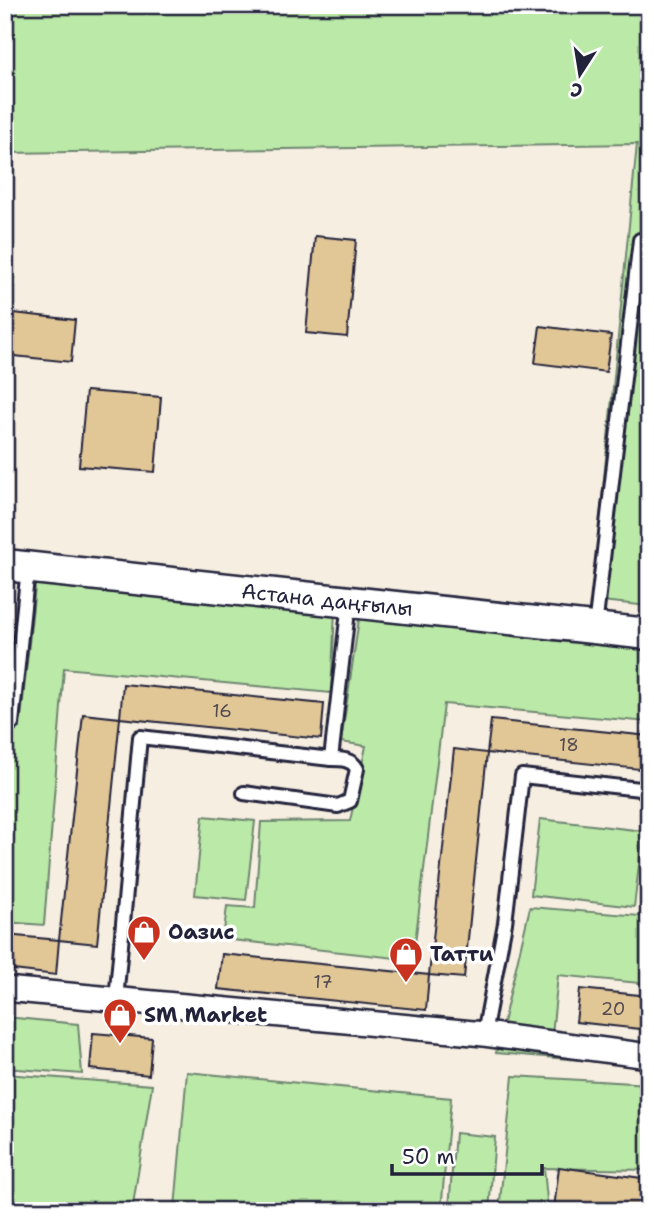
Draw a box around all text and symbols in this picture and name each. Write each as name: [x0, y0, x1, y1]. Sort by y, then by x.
north arrow: [546, 38, 616, 108]
text: С: [568, 77, 585, 104]
street label: Астана даңғылы: [240, 577, 414, 623]
house number: 16: [212, 699, 232, 723]
house number: 18: [559, 733, 579, 757]
shop icon: Оазис: [125, 913, 163, 962]
place label: Оазис: [168, 918, 235, 946]
shop icon: Татти: [387, 935, 425, 984]
place label: Татти: [430, 940, 494, 968]
house number: 17: [313, 970, 333, 994]
shop icon: SM Market: [101, 996, 139, 1045]
house number: 20: [601, 997, 625, 1021]
place label: SM Market: [144, 1001, 267, 1029]
scale bar: [392, 1132, 542, 1176]
text: 50 m: [402, 1143, 455, 1171]

